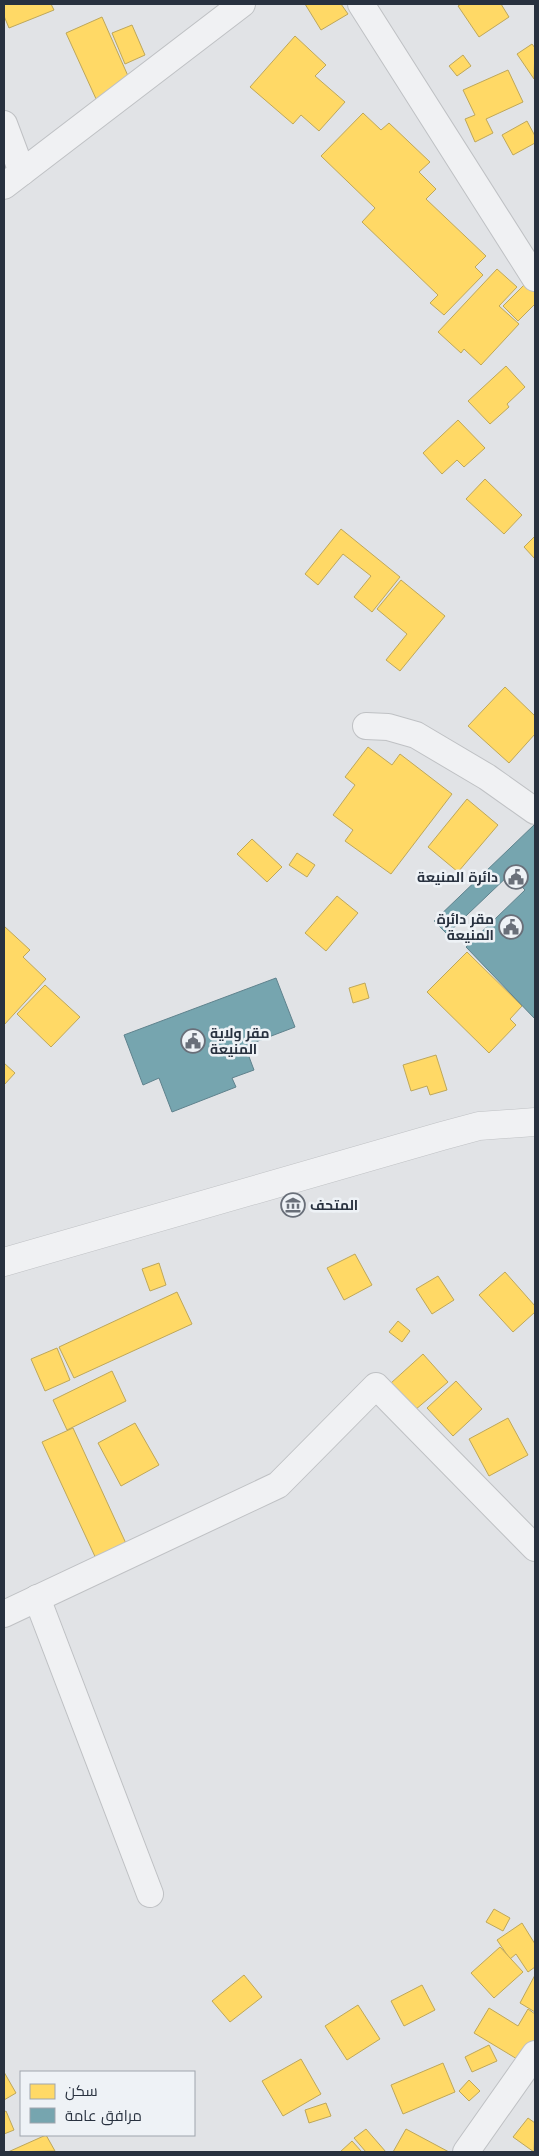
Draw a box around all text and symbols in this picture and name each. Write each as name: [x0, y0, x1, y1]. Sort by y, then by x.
public building icon: دائرة المنيعة: [503, 864, 529, 890]
place label: دائرة المنيعة: [417, 867, 498, 887]
place label: مقر دائرة المنيعة: [437, 909, 494, 945]
public building icon: مقر دائرة المنيعة: [498, 914, 524, 940]
place label: مقر ولاية المنيعة: [210, 1023, 269, 1059]
public building icon: مقر ولاية المنيعة: [180, 1028, 206, 1054]
museum icon: المتحف: [280, 1192, 306, 1218]
place label: المتحف: [310, 1195, 358, 1215]
legend: [20, 2071, 195, 2136]
text: سكن: [65, 2080, 98, 2102]
text: مرافق عامة: [65, 2105, 142, 2127]

